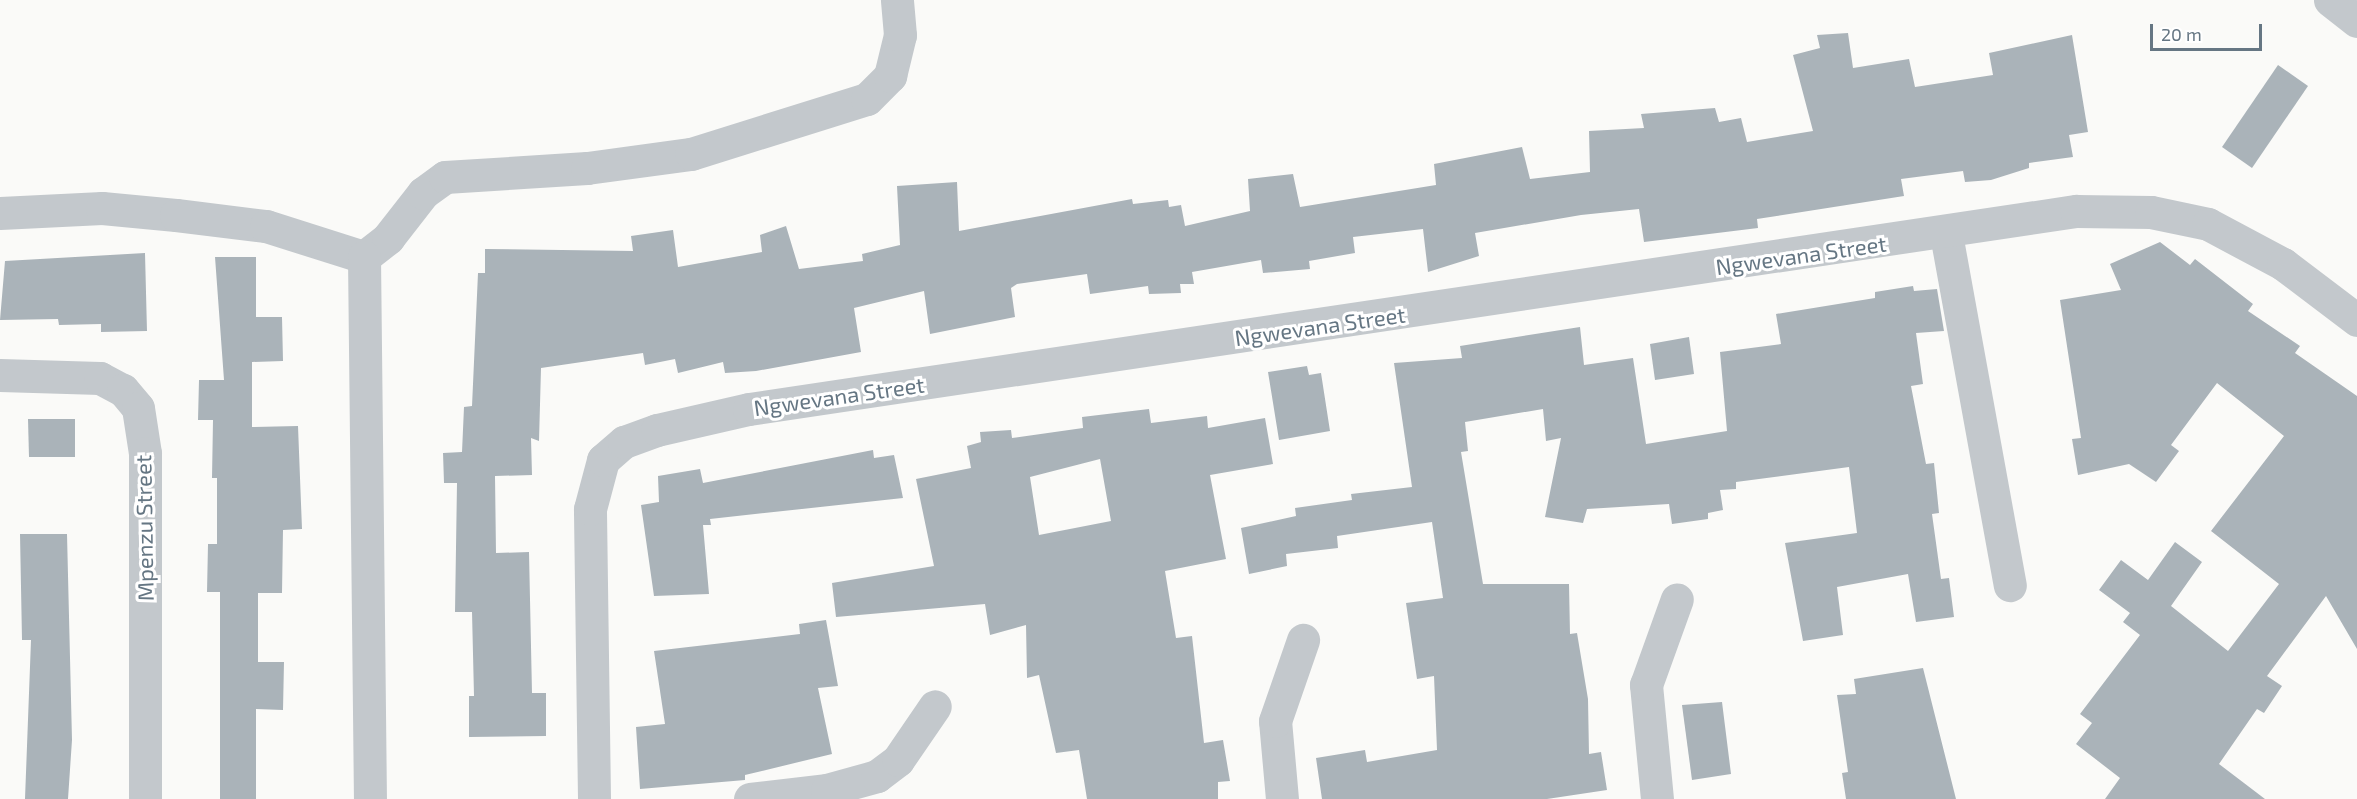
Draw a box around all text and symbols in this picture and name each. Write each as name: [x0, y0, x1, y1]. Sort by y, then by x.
scale bar: [2153, 12, 2266, 50]
text: 20 m: [2161, 23, 2202, 45]
street label: Ngwevana Street: [1714, 230, 1888, 280]
street label: Ngwevana Street: [1233, 301, 1407, 351]
street label: Ngwevana Street: [752, 371, 926, 421]
street label: Mpenzu Street: [130, 455, 158, 601]

